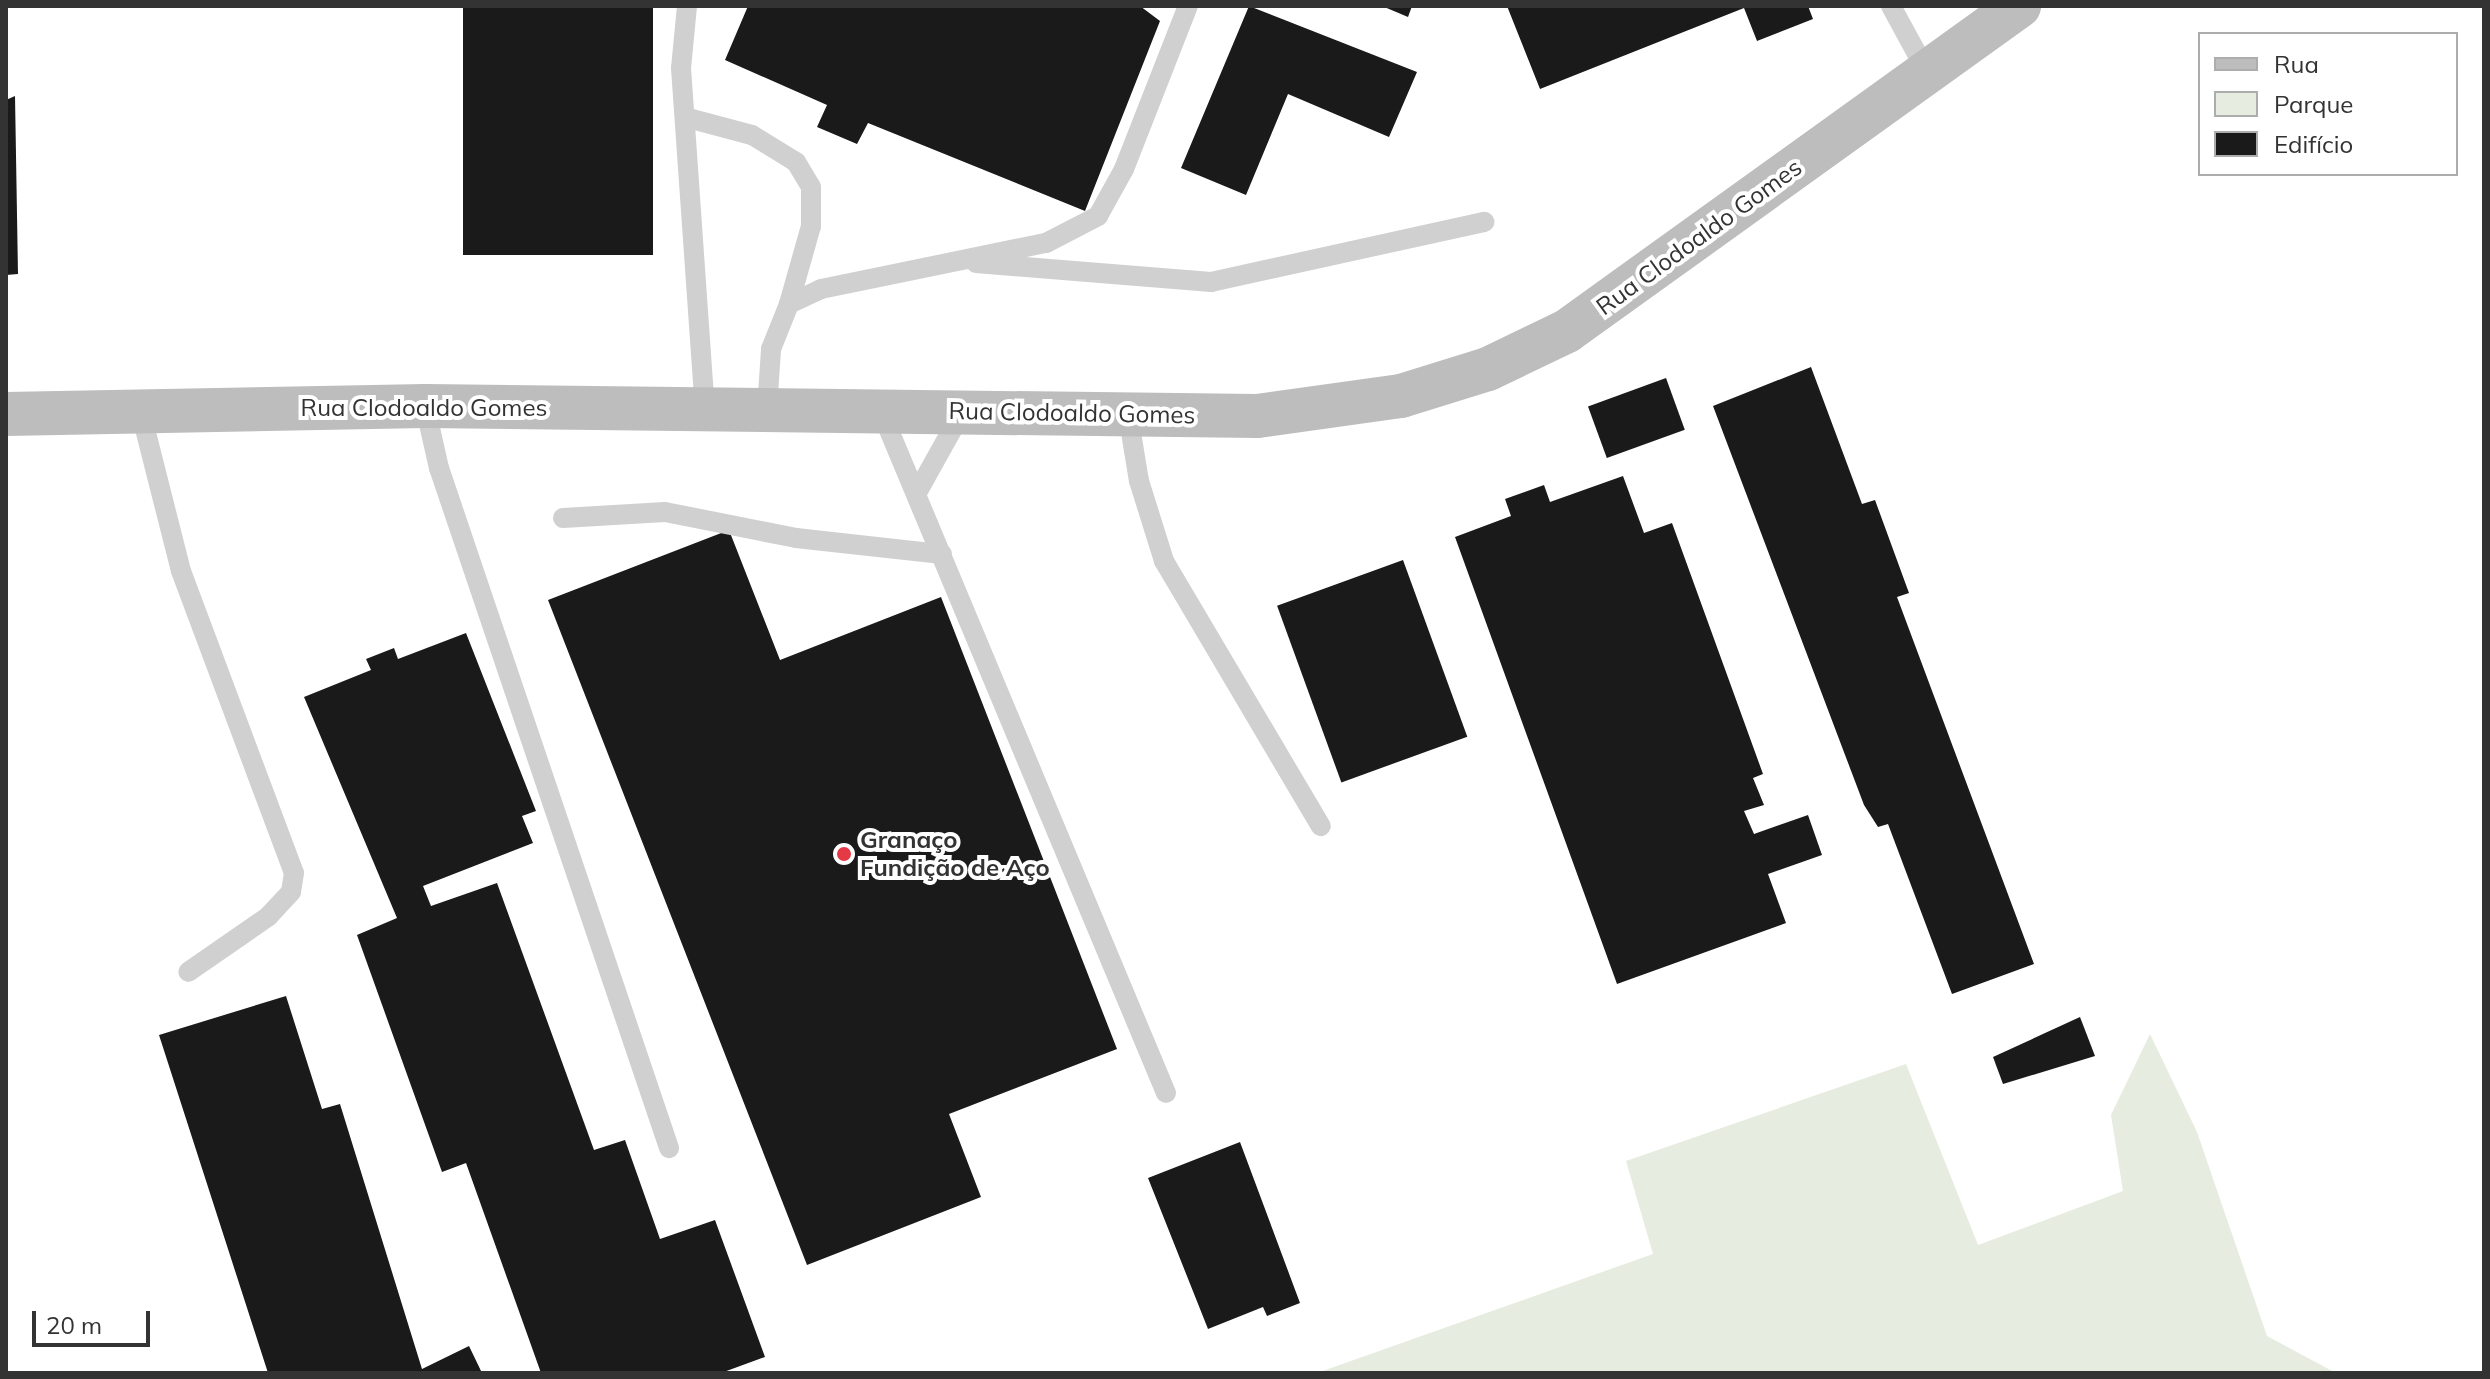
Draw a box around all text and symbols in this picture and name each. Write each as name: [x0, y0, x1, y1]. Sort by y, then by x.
legend: [2198, 32, 2458, 176]
text: Rua: [2274, 49, 2319, 79]
text: Parque: [2274, 89, 2353, 119]
text: Edifício: [2274, 129, 2353, 159]
street label: Rua Clodoaldo Gomes: [1591, 153, 1807, 321]
street label: Rua Clodoaldo Gomes: [301, 394, 547, 422]
street label: Rua Clodoaldo Gomes: [948, 396, 1196, 430]
place label: Granaço Fundição de Aço: [860, 826, 1050, 882]
marker: Granaço Fundição de Aço: [835, 845, 853, 863]
scale bar: [36, 1295, 154, 1345]
text: 20 m: [46, 1310, 102, 1340]

